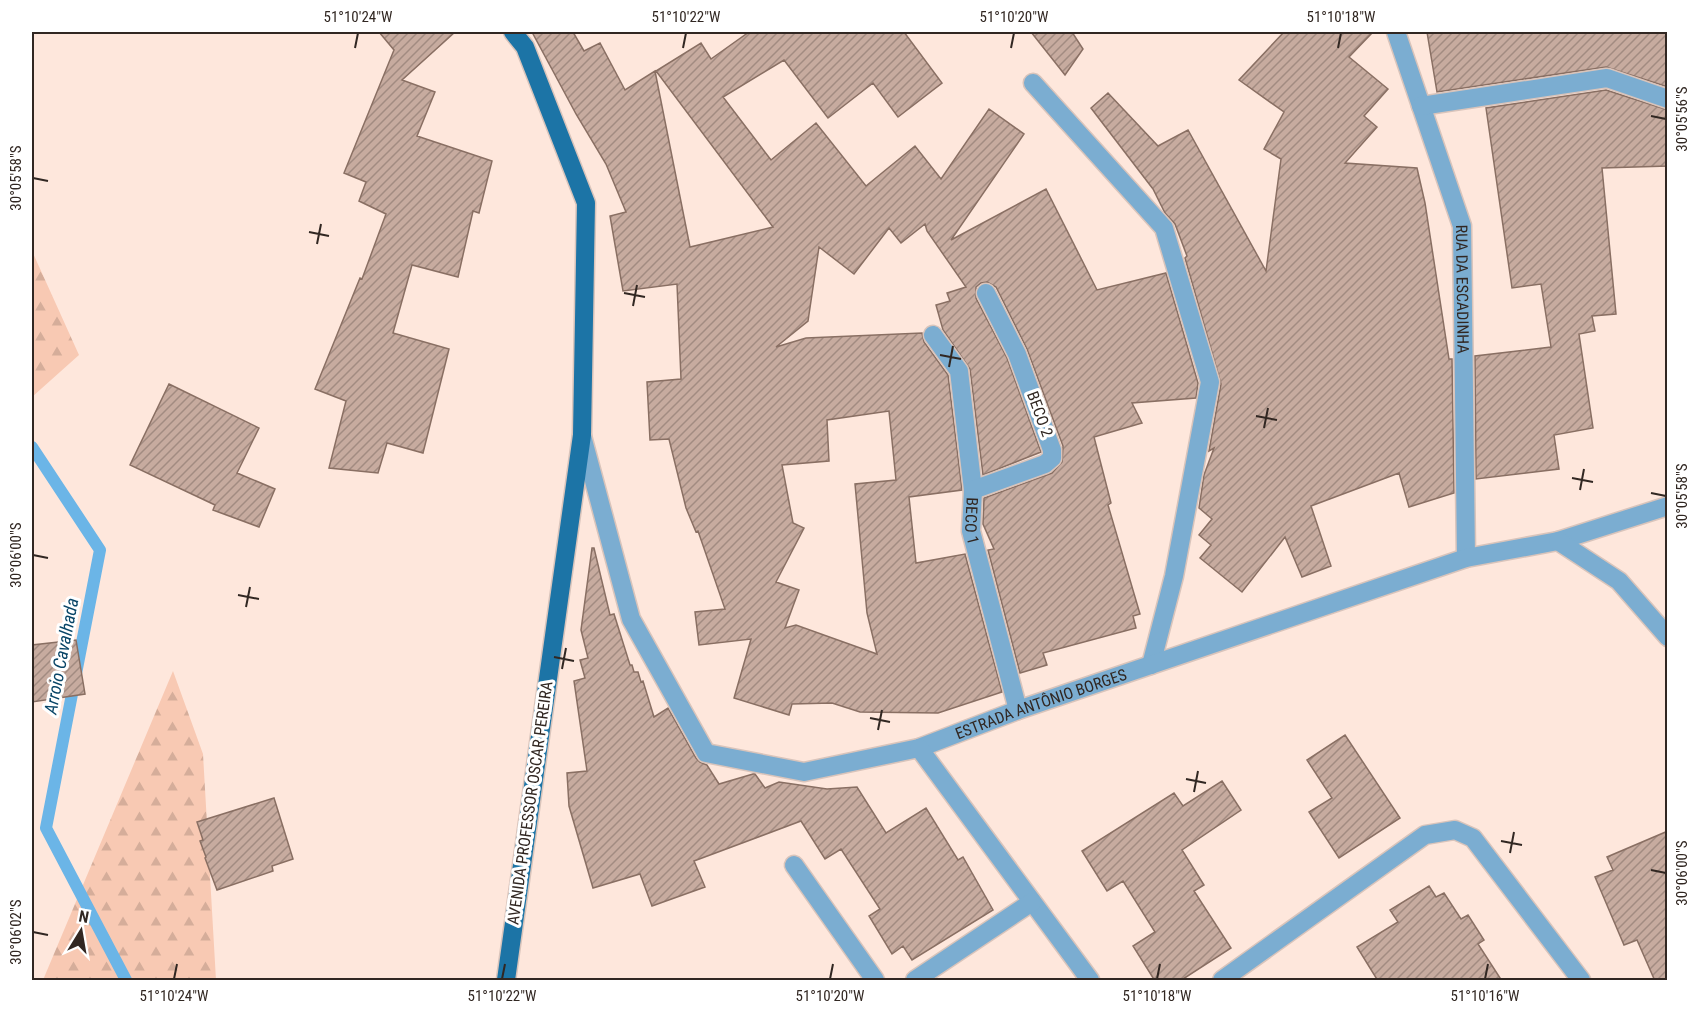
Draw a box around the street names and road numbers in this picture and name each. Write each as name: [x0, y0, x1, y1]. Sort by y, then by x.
street label: RUA DA ESCADINHA: [1452, 224, 1473, 354]
street label: BECO 2: [1023, 389, 1057, 439]
street label: BECO 1: [961, 497, 984, 546]
street label: ESTRADA ANTÔNIO BORGES: [952, 664, 1129, 743]
street label: AVENIDA PROFESSOR OSCAR PEREIRA: [504, 680, 556, 926]

